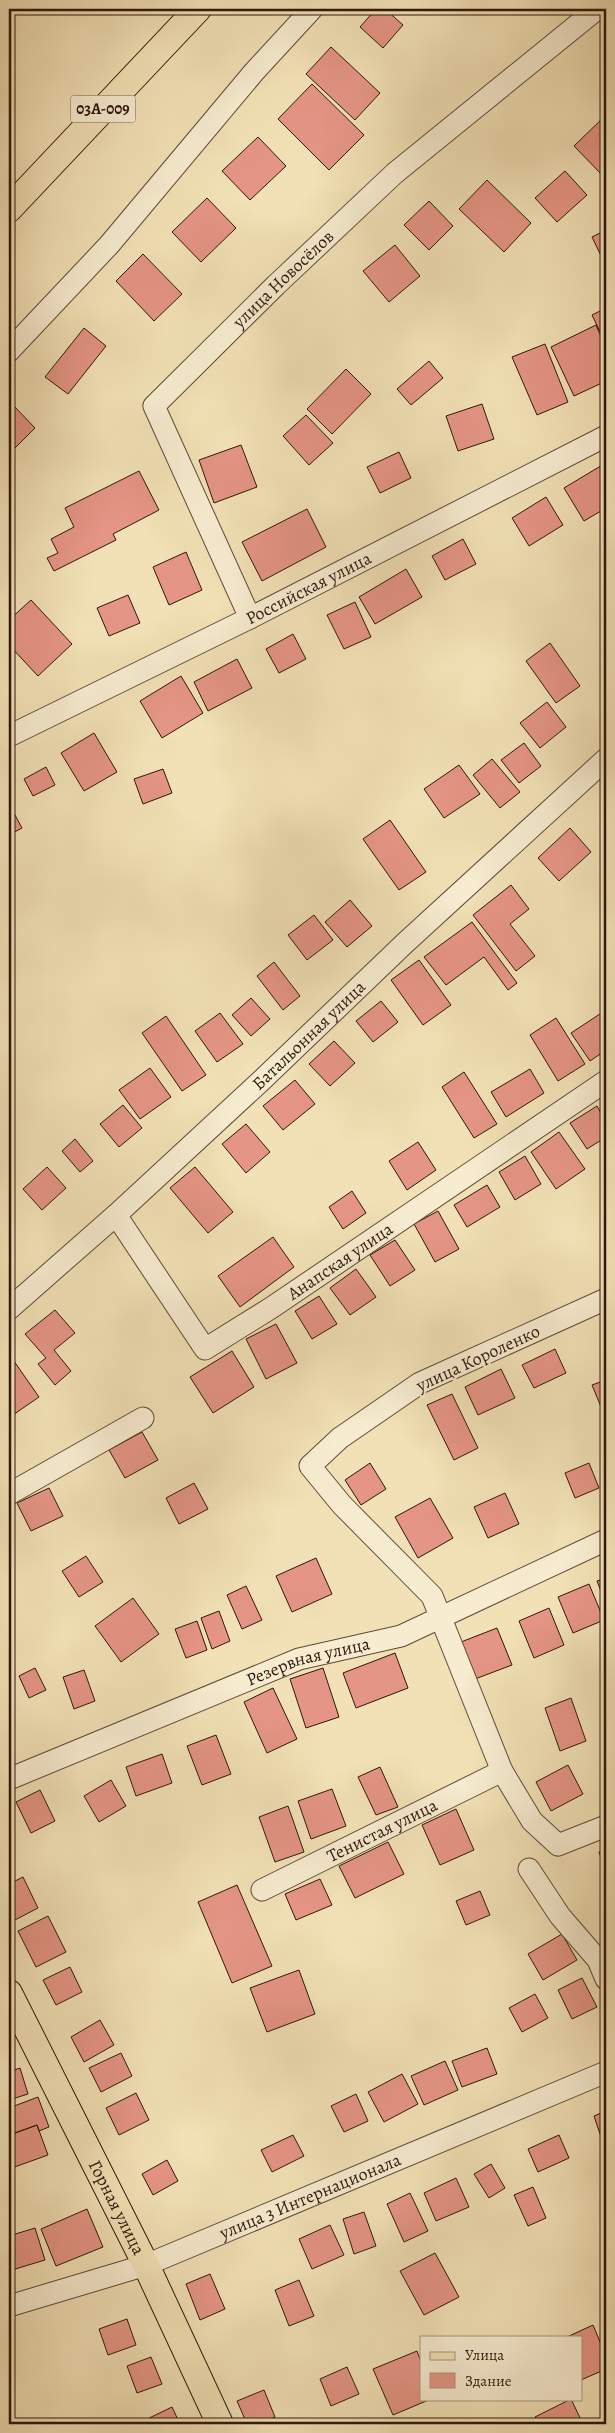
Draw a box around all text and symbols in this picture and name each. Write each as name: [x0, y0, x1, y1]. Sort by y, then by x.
road number: 03А-009: [70, 96, 136, 122]
street label: улица Новосёлов: [227, 225, 339, 334]
street label: Российская улица: [242, 546, 376, 630]
street label: Батальонная улица: [247, 975, 371, 1095]
street label: Анапская улица: [282, 1216, 398, 1306]
street label: улица Короленко: [411, 1319, 544, 1398]
street label: Резервная улица: [243, 1631, 373, 1692]
street label: Тенистая улица: [323, 1793, 442, 1868]
street label: улица 3 Интернационала: [215, 2147, 405, 2245]
street label: Горная улица: [83, 2156, 151, 2259]
legend: [420, 2336, 582, 2400]
text: Улица: [465, 2345, 504, 2365]
text: Здание: [465, 2371, 512, 2391]

